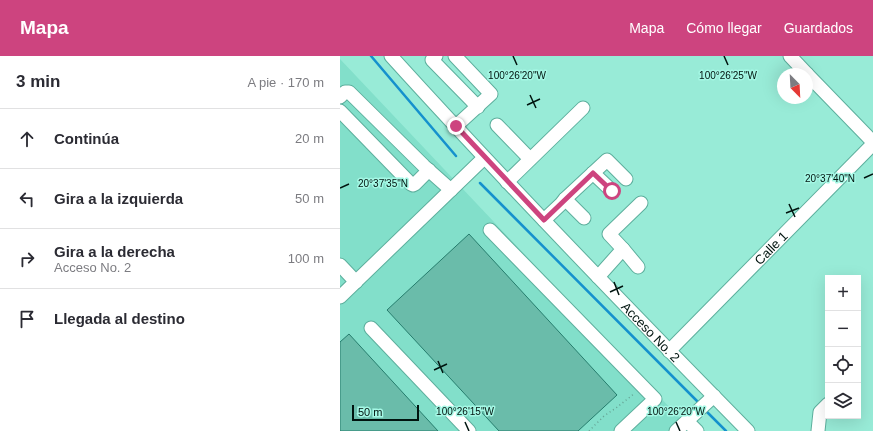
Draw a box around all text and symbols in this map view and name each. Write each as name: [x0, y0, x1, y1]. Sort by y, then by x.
text: Mapa: [20, 17, 69, 38]
text: Mapa: [629, 20, 664, 36]
text: Cómo llegar: [686, 20, 762, 36]
text: Guardados: [784, 20, 853, 36]
north arrow: [777, 68, 813, 104]
text: 100°26'20"W: [488, 70, 546, 81]
text: 100°26'25"W: [699, 70, 757, 81]
text: 3 min: [16, 72, 60, 91]
text: A pie · 170 m: [247, 75, 324, 90]
route end: [447, 117, 465, 135]
icon: ahead: [16, 128, 38, 150]
text: Continúa: [54, 130, 119, 147]
text: 20 m: [295, 131, 324, 146]
text: 20°37'40"N: [805, 173, 855, 184]
text: 20°37'35"N: [358, 178, 408, 189]
route start: [603, 182, 621, 200]
icon: left: [16, 188, 38, 210]
text: Gira a la izquierda: [54, 190, 183, 207]
text: 50 m: [295, 191, 324, 206]
street label: Calle 1: [751, 228, 790, 267]
text: Gira a la derecha: [54, 243, 175, 260]
icon: right: [16, 248, 38, 270]
text: 100 m: [288, 251, 324, 266]
text: Acceso No. 2: [54, 260, 131, 275]
map controls: [825, 275, 861, 419]
button: +: [825, 275, 861, 311]
street label: Acceso No. 2: [619, 299, 683, 365]
icon: arrive: [16, 308, 38, 330]
text: Llegada al destino: [54, 310, 185, 327]
button: −: [825, 311, 861, 347]
button: locate: [825, 347, 861, 383]
button: layers: [825, 383, 861, 419]
scale bar: [352, 403, 419, 422]
text: 50 m: [358, 406, 382, 418]
text: 100°26'15"W: [436, 406, 494, 417]
text: 100°26'20"W: [647, 406, 705, 417]

